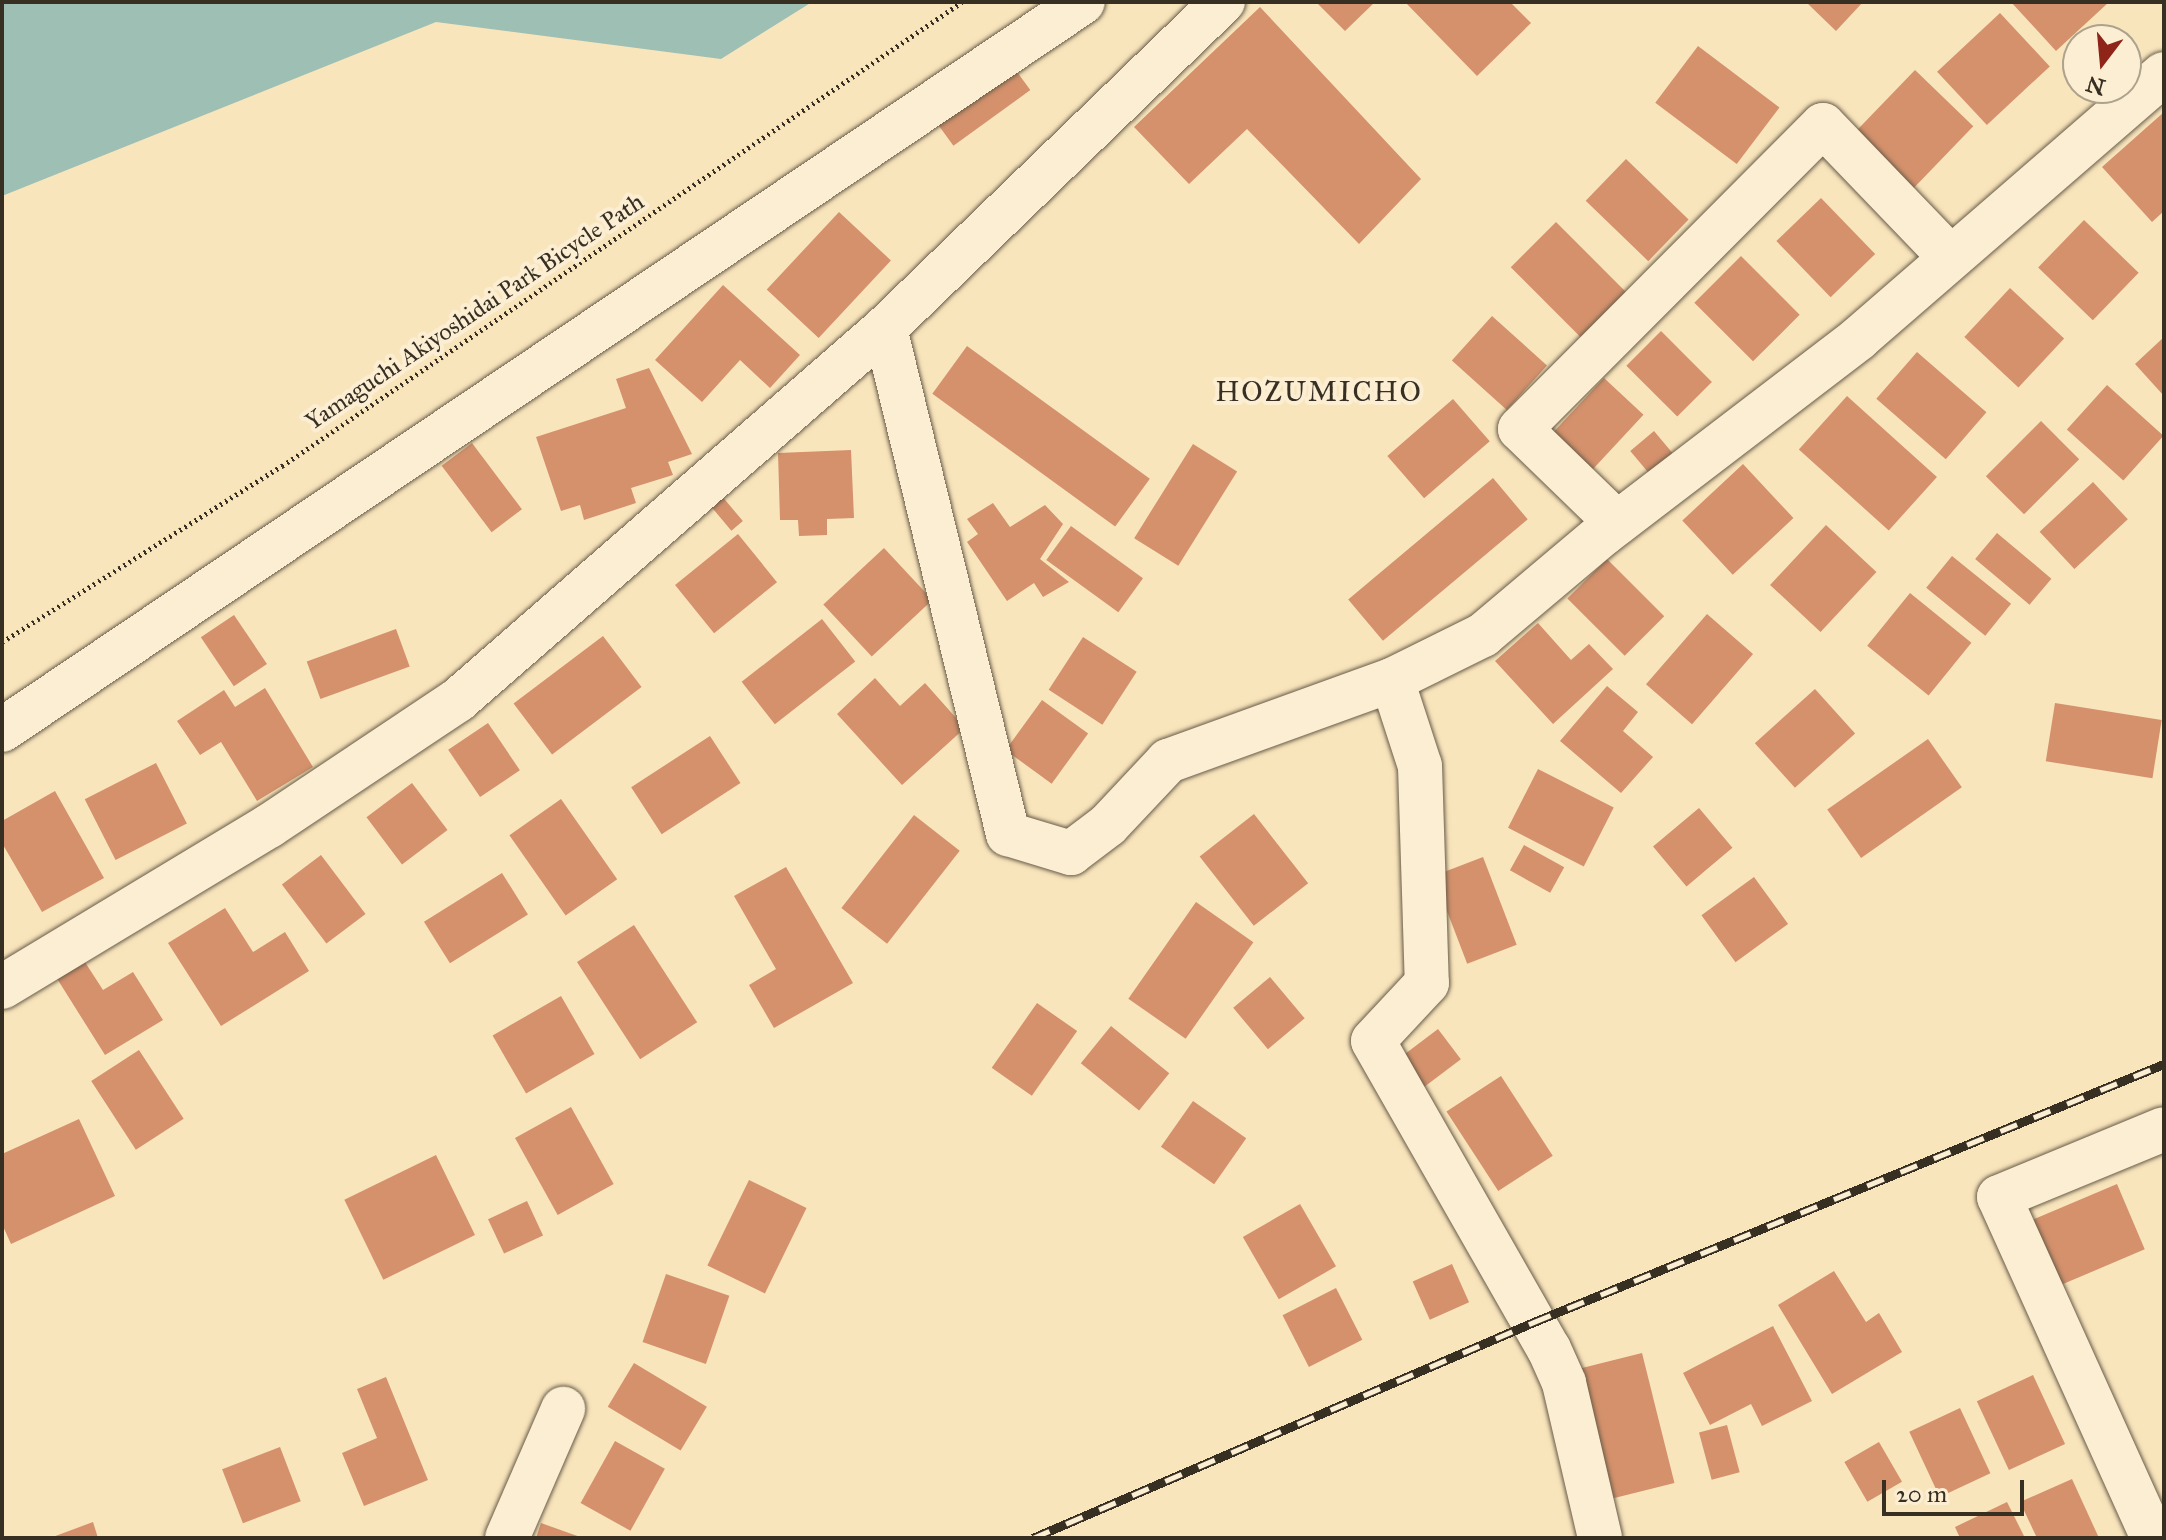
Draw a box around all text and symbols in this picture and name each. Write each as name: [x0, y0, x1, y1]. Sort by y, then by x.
north arrow: [2062, 24, 2142, 104]
text: N: [2083, 70, 2109, 101]
street label: Yamaguchi Akiyoshidai Park Bicycle Path: [300, 188, 650, 436]
district label: HOZUMICHO: [1215, 375, 1423, 409]
scale bar: [1886, 1464, 2028, 1514]
text: 20 m: [1896, 1479, 1947, 1509]

